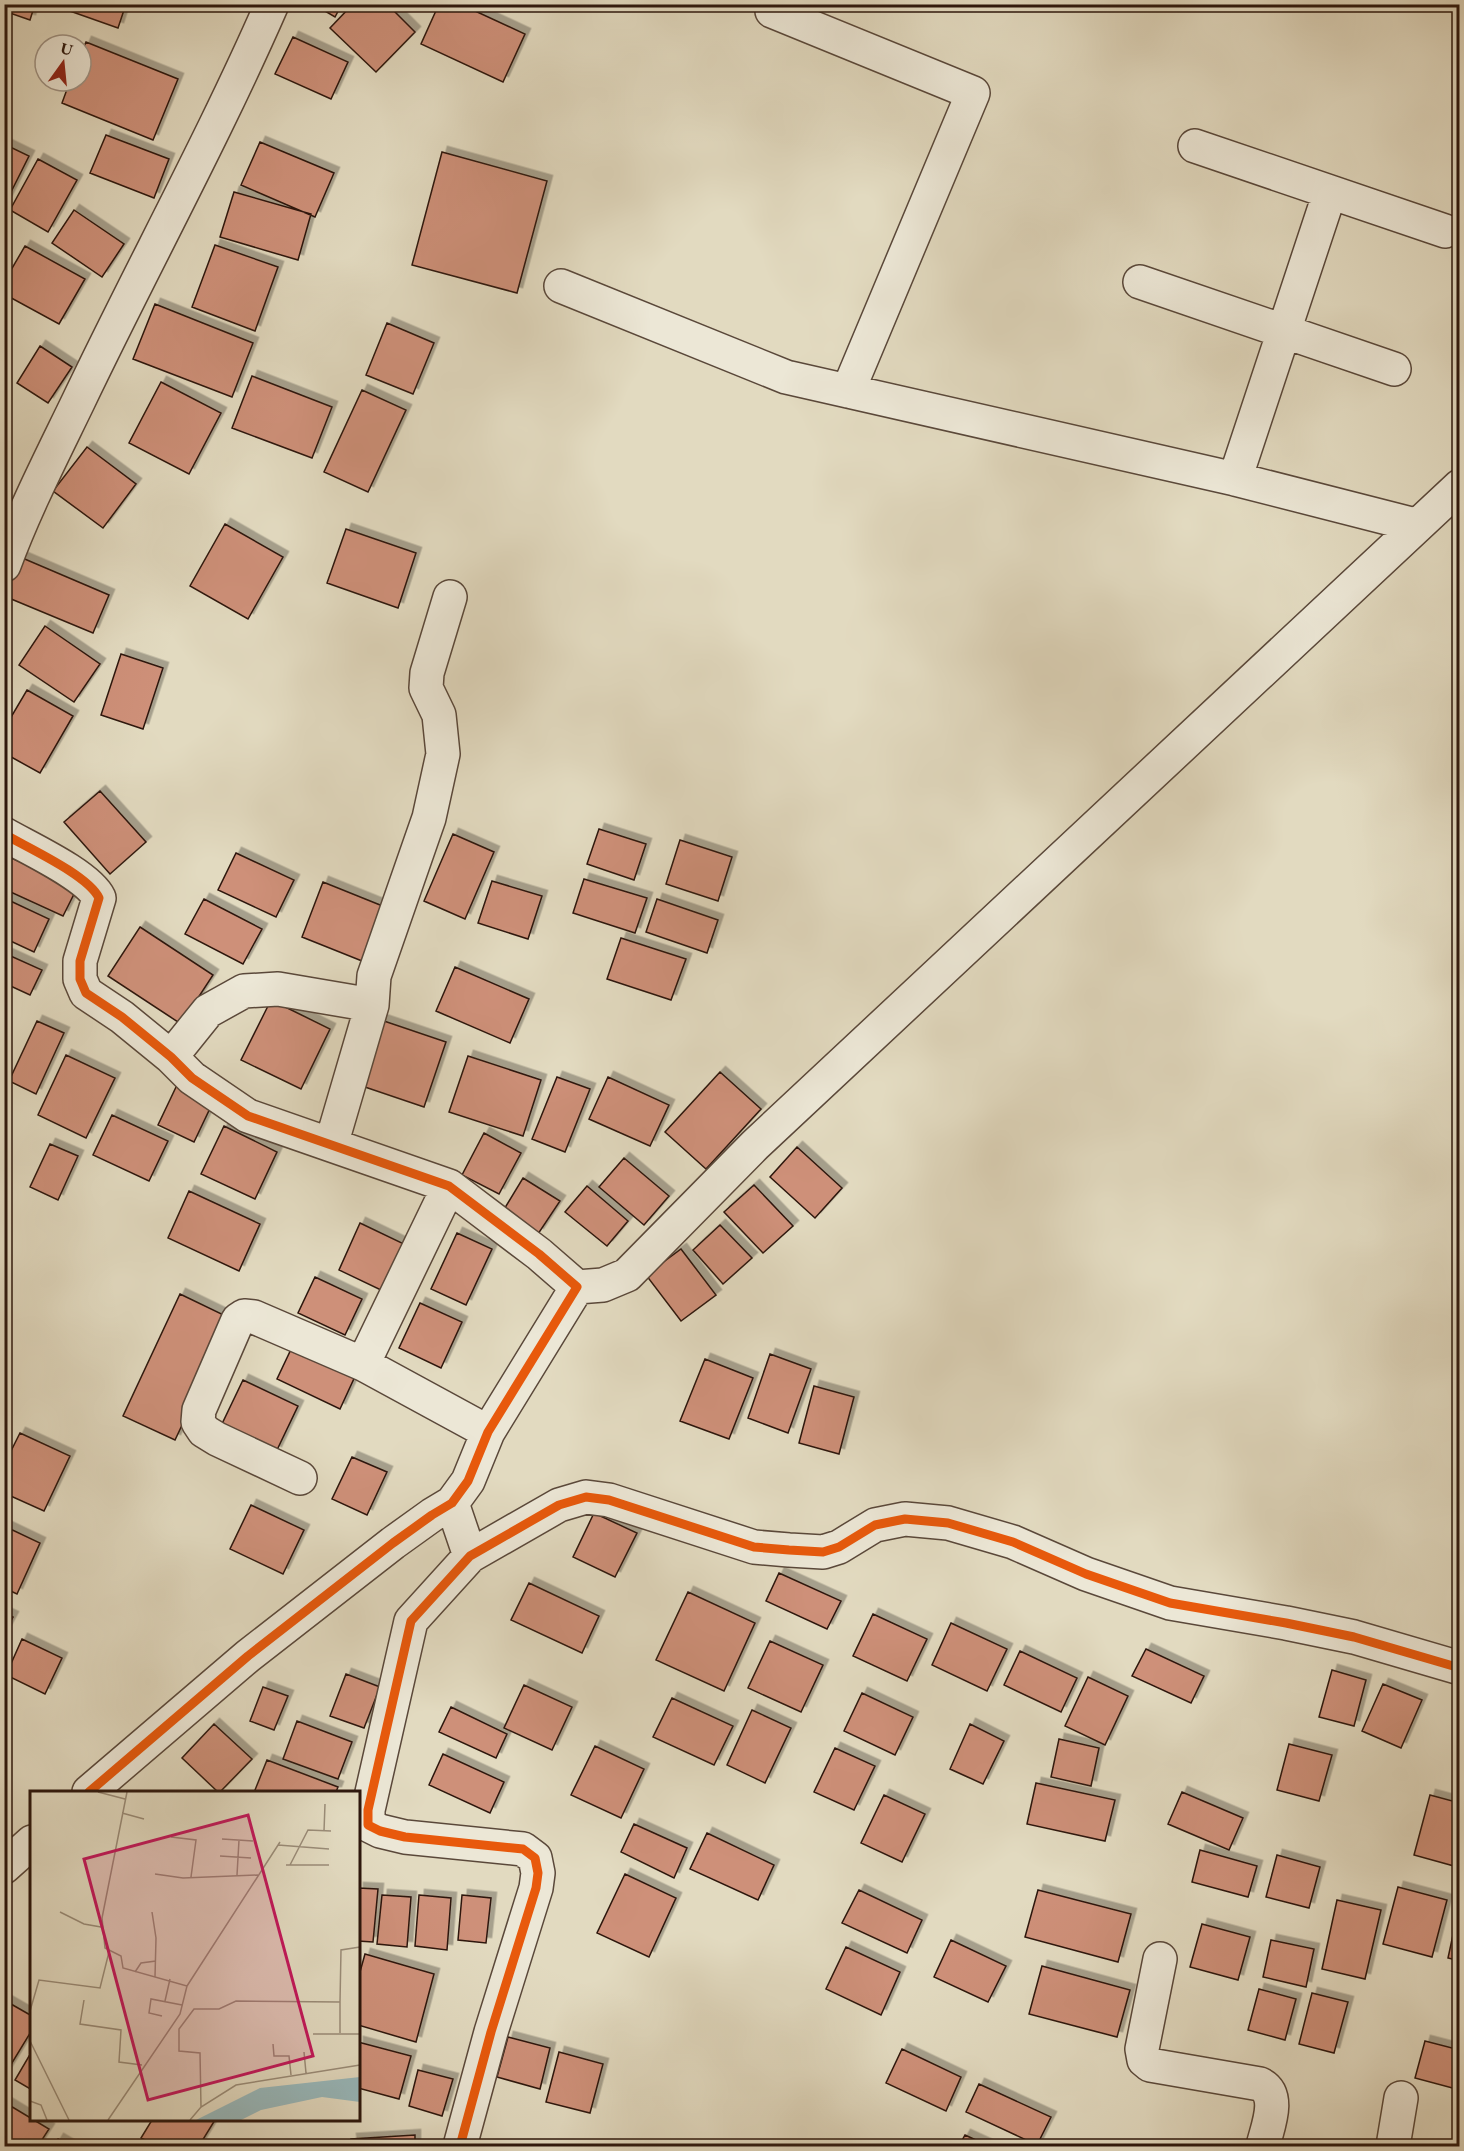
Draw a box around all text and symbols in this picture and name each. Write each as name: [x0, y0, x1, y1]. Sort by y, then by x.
north arrow: [33, 33, 93, 93]
text: U: [58, 37, 75, 61]
inset map: [30, 1791, 360, 2121]

